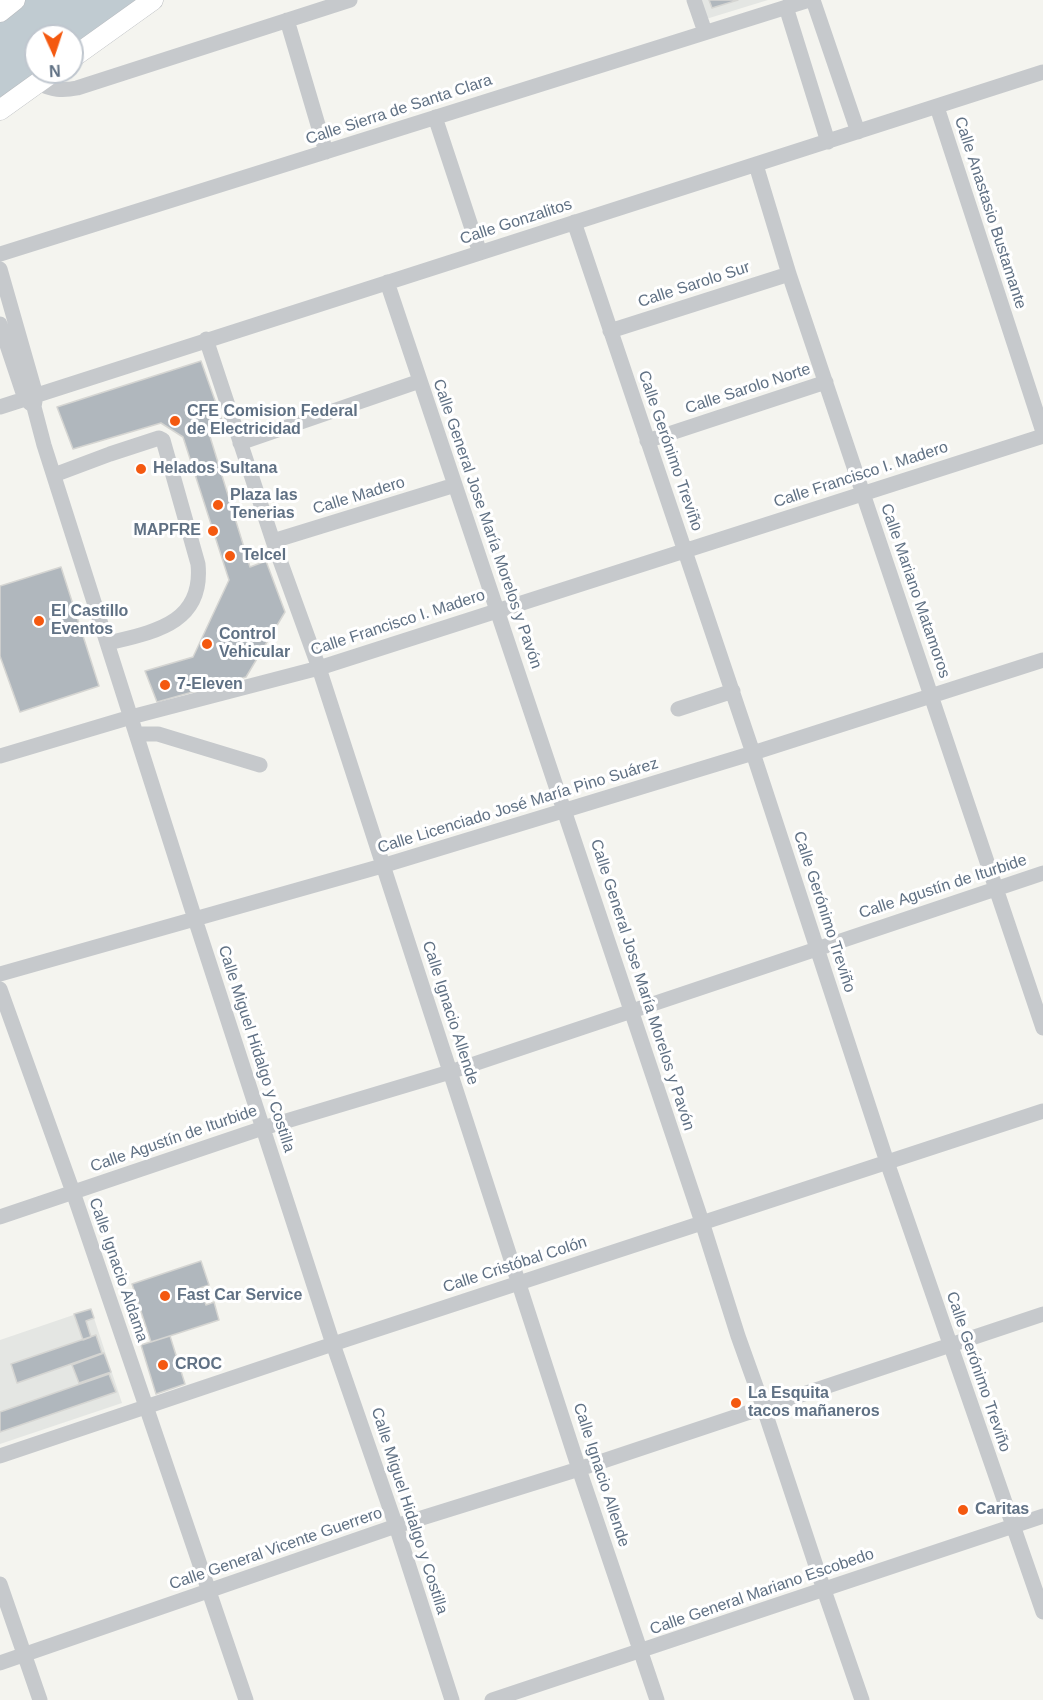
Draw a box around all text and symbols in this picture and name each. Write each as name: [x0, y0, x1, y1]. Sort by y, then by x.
north arrow: [24, 24, 84, 84]
text: N: [49, 62, 61, 79]
street label: Calle Sierra de Santa Clara: [303, 71, 495, 149]
street label: Calle Anastasio Bustamante: [950, 114, 1030, 312]
street label: Calle Gonzalitos: [458, 195, 574, 249]
street label: Calle Sarolo Sur: [636, 258, 752, 312]
street label: Calle Sarolo Norte: [683, 360, 813, 418]
street label: Calle Gerónimo Treviño: [634, 368, 706, 534]
street label: Calle General Jose María Morelos y Pavón: [428, 377, 546, 671]
place label: CFE Comision Federal de Electricidad: [187, 402, 358, 440]
marker: CFE Comision Federal de Electricidad: [168, 414, 182, 428]
street label: Calle Francisco I. Madero: [771, 438, 951, 512]
place label: Helados Sultana: [153, 459, 277, 479]
marker: Helados Sultana: [134, 462, 148, 476]
street label: Calle Madero: [311, 473, 407, 519]
place label: Plaza las Tenerias: [230, 486, 298, 524]
marker: Plaza las Tenerias: [211, 498, 225, 512]
street label: Calle Mariano Matamoros: [876, 501, 954, 681]
place label: MAPFRE: [133, 521, 201, 541]
marker: MAPFRE: [206, 524, 220, 538]
place label: Telcel: [242, 546, 286, 566]
marker: Telcel: [223, 549, 237, 563]
street label: Calle Francisco I. Madero: [308, 586, 488, 660]
place label: El Castillo Eventos: [51, 602, 128, 640]
marker: El Castillo Eventos: [32, 614, 46, 628]
place label: Control Vehicular: [219, 625, 290, 663]
marker: Control Vehicular: [200, 637, 214, 651]
place label: 7-Eleven: [177, 675, 243, 695]
marker: 7-Eleven: [158, 678, 172, 692]
street label: Calle Licenciado José María Pino Suárez: [375, 754, 661, 858]
street label: Calle Gerónimo Treviño: [789, 829, 859, 995]
street label: Calle General Jose María Morelos y Pavón: [586, 837, 698, 1133]
street label: Calle Agustín de Iturbide: [857, 851, 1029, 923]
street label: Calle Ignacio Allende: [418, 939, 482, 1087]
street label: Calle Miguel Hidalgo y Costilla: [213, 943, 299, 1155]
street label: Calle Agustín de Iturbide: [88, 1101, 260, 1177]
street label: Calle Ignacio Aldama: [84, 1195, 152, 1345]
street label: Calle Cristóbal Colón: [441, 1233, 589, 1297]
place label: Fast Car Service: [177, 1286, 302, 1306]
marker: Fast Car Service: [158, 1289, 172, 1303]
street label: Calle Gerónimo Treviño: [942, 1289, 1014, 1455]
place label: CROC: [175, 1355, 222, 1375]
marker: CROC: [156, 1358, 170, 1372]
place label: La Esquita tacos mañaneros: [748, 1384, 880, 1422]
marker: La Esquita tacos mañaneros: [729, 1396, 743, 1410]
street label: Calle Ignacio Allende: [569, 1401, 633, 1549]
street label: Calle Miguel Hidalgo y Costilla: [366, 1405, 452, 1617]
place label: Caritas: [975, 1500, 1029, 1520]
street label: Calle General Vicente Guerrero: [167, 1503, 385, 1595]
marker: Caritas: [956, 1503, 970, 1517]
street label: Calle General Mariano Escobedo: [647, 1545, 877, 1639]

